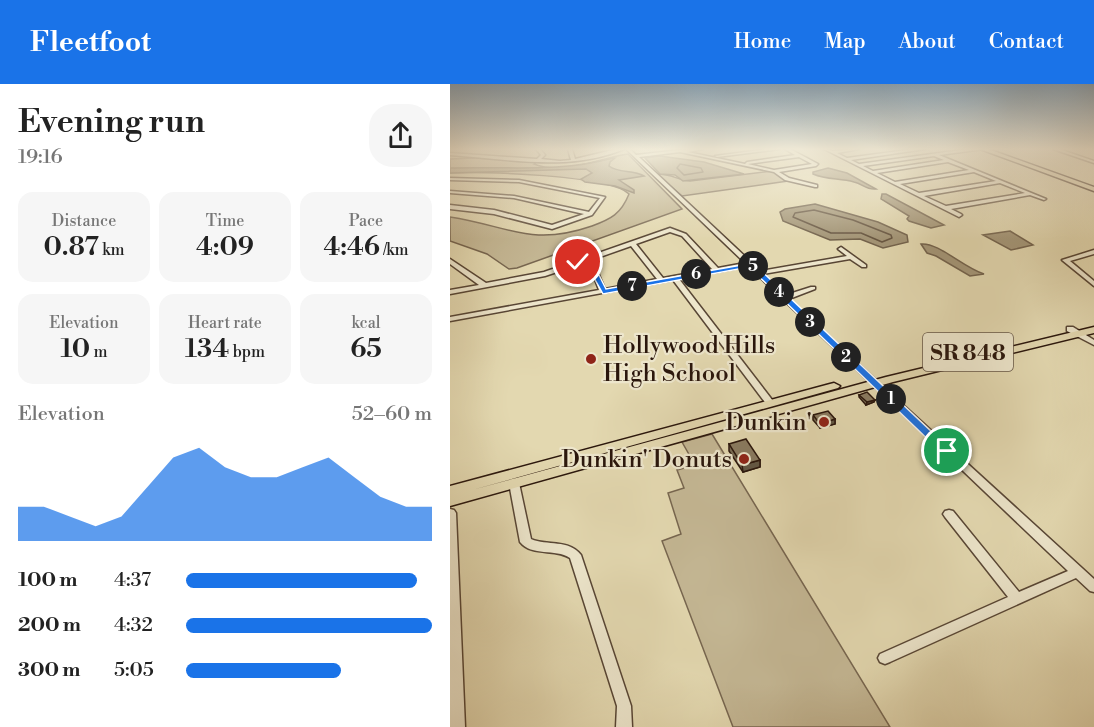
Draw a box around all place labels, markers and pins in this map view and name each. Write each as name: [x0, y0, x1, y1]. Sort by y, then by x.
pin: [552, 236, 603, 287]
pin: 5: [738, 251, 768, 281]
pin: 6: [681, 259, 711, 289]
pin: 7: [617, 271, 647, 301]
pin: 4: [764, 277, 794, 307]
pin: 3: [795, 307, 825, 337]
place label: Hollywood Hills High School: [603, 331, 775, 389]
pin: 2: [831, 342, 861, 372]
marker: Hollywood Hills High School: [584, 352, 598, 366]
pin: 1: [876, 384, 906, 414]
place label: Dunkin': [725, 408, 812, 438]
marker: Dunkin': [817, 415, 831, 429]
pin: [921, 425, 972, 476]
place label: Dunkin' Donuts: [561, 445, 732, 475]
marker: Dunkin' Donuts: [737, 452, 751, 466]

